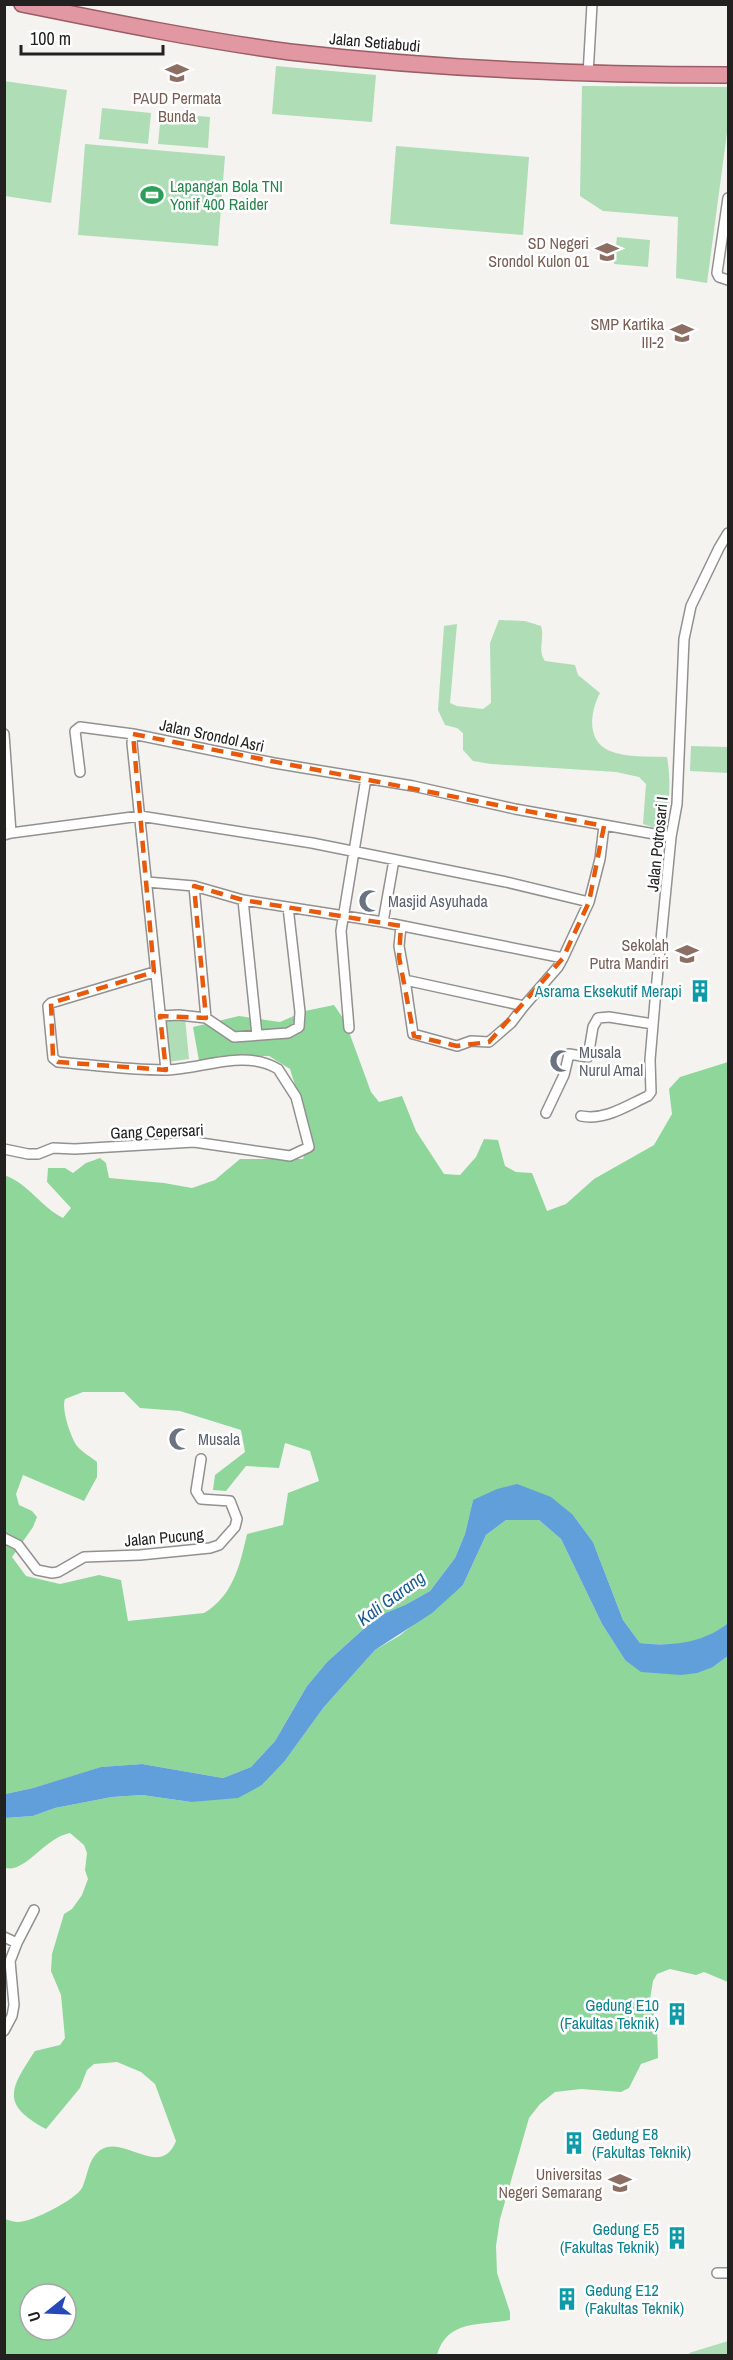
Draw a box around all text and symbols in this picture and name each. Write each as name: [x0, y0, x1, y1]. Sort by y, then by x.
scale bar: [21, 18, 164, 56]
text: 100 m: [30, 26, 71, 51]
street label: Jalan Setiabudi: [329, 27, 421, 57]
school or university icon: PAUD Permata Bunda: [164, 60, 190, 86]
place label: PAUD Permata Bunda: [133, 87, 222, 127]
place label: Lapangan Bola TNI Yonif 400 Raider: [170, 175, 283, 215]
sports icon: Lapangan Bola TNI Yonif 400 Raider: [139, 182, 165, 208]
place label: SD Negeri Srondol Kulon 01: [488, 232, 590, 272]
school or university icon: SD Negeri Srondol Kulon 01: [594, 239, 620, 265]
place label: SMP Kartika III-2: [591, 313, 665, 353]
school or university icon: SMP Kartika III-2: [669, 320, 695, 346]
street label: Jalan Srondol Asri: [158, 713, 266, 757]
street label: Jalan Potrosari I: [641, 795, 673, 893]
mosque icon: Masjid Asyuhada: [357, 888, 383, 914]
place label: Masjid Asyuhada: [388, 890, 489, 912]
place label: Sekolah Putra Mandiri: [590, 934, 669, 974]
school or university icon: Sekolah Putra Mandiri: [674, 941, 700, 967]
building icon: Asrama Eksekutif Merapi: [687, 978, 713, 1004]
place label: Asrama Eksekutif Merapi: [534, 980, 682, 1002]
place label: Musala Nurul Amal: [579, 1041, 643, 1081]
mosque icon: Musala Nurul Amal: [548, 1048, 574, 1074]
street label: Gang Cepersari: [110, 1118, 204, 1144]
mosque icon: Musala: [167, 1426, 193, 1452]
place label: Musala: [198, 1428, 241, 1450]
street label: Jalan Pucung: [123, 1523, 205, 1551]
water label: Kali Garang: [352, 1565, 430, 1631]
place label: Gedung E10 (Fakultas Teknik): [560, 1994, 659, 2034]
building icon: Gedung E10 (Fakultas Teknik): [664, 2001, 690, 2027]
place label: Gedung E8 (Fakultas Teknik): [592, 2123, 691, 2163]
building icon: Gedung E8 (Fakultas Teknik): [561, 2130, 587, 2156]
place label: Universitas Negeri Semarang: [498, 2163, 603, 2203]
school or university icon: Universitas Negeri Semarang: [607, 2170, 633, 2196]
place label: Gedung E5 (Fakultas Teknik): [560, 2218, 659, 2258]
building icon: Gedung E5 (Fakultas Teknik): [664, 2225, 690, 2251]
place label: Gedung E12 (Fakultas Teknik): [585, 2279, 684, 2319]
north arrow: [18, 2282, 78, 2342]
building icon: Gedung E12 (Fakultas Teknik): [554, 2286, 580, 2312]
text: U: [22, 2309, 46, 2325]

